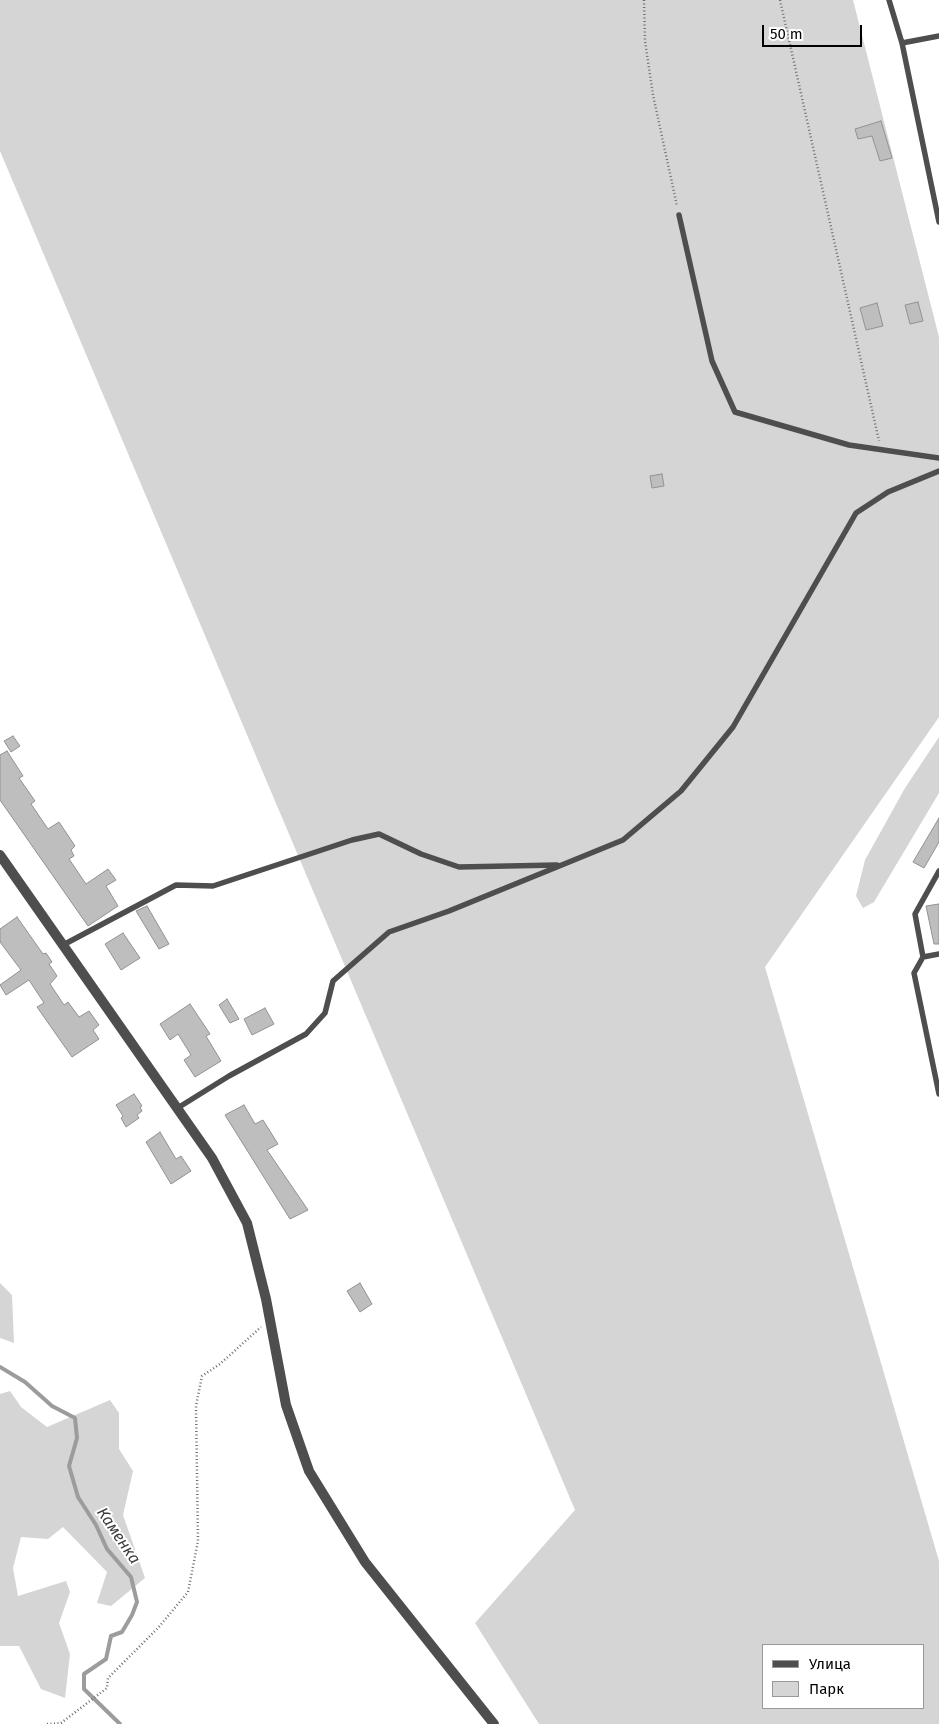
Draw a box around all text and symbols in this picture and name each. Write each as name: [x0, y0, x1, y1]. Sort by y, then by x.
scale bar: [764, 15, 864, 47]
text: 50 m: [770, 25, 803, 43]
water label: Каменка: [92, 1504, 144, 1568]
legend: [762, 1644, 924, 1709]
text: Улица: [809, 1655, 851, 1673]
text: Парк: [809, 1680, 844, 1698]

